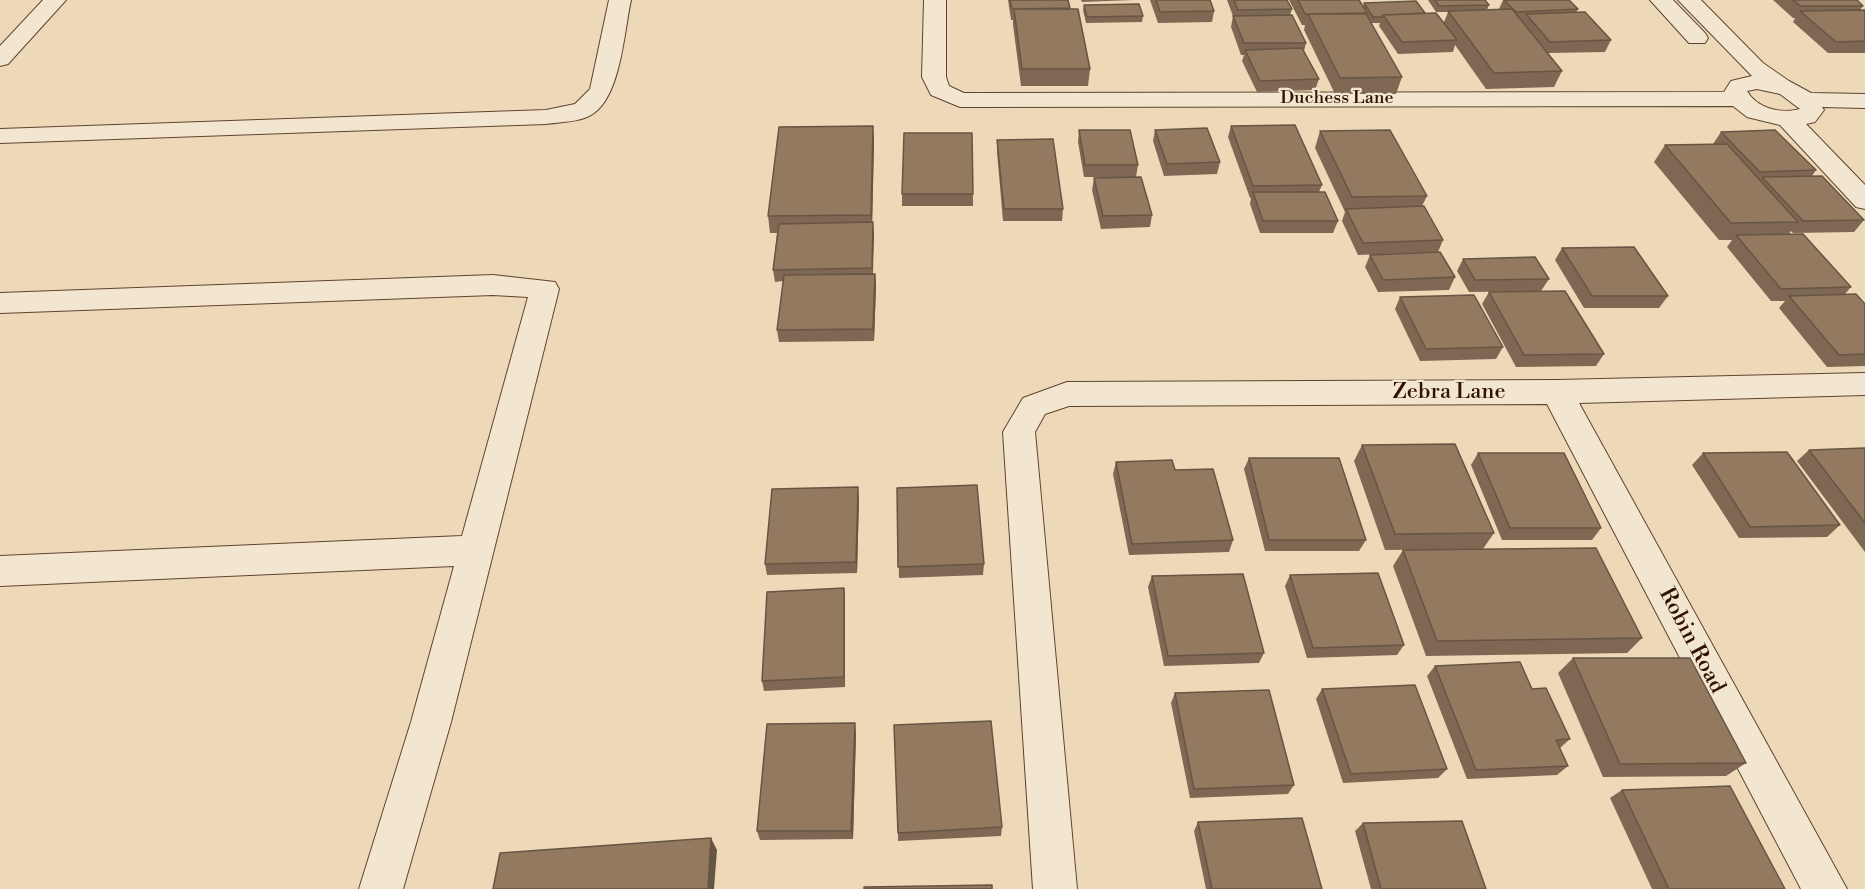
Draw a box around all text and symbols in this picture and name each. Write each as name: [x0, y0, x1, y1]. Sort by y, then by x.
street label: Duchess Lane: [1280, 88, 1394, 110]
street label: Zebra Lane: [1393, 380, 1505, 406]
street label: Robin Road: [1652, 584, 1730, 698]

